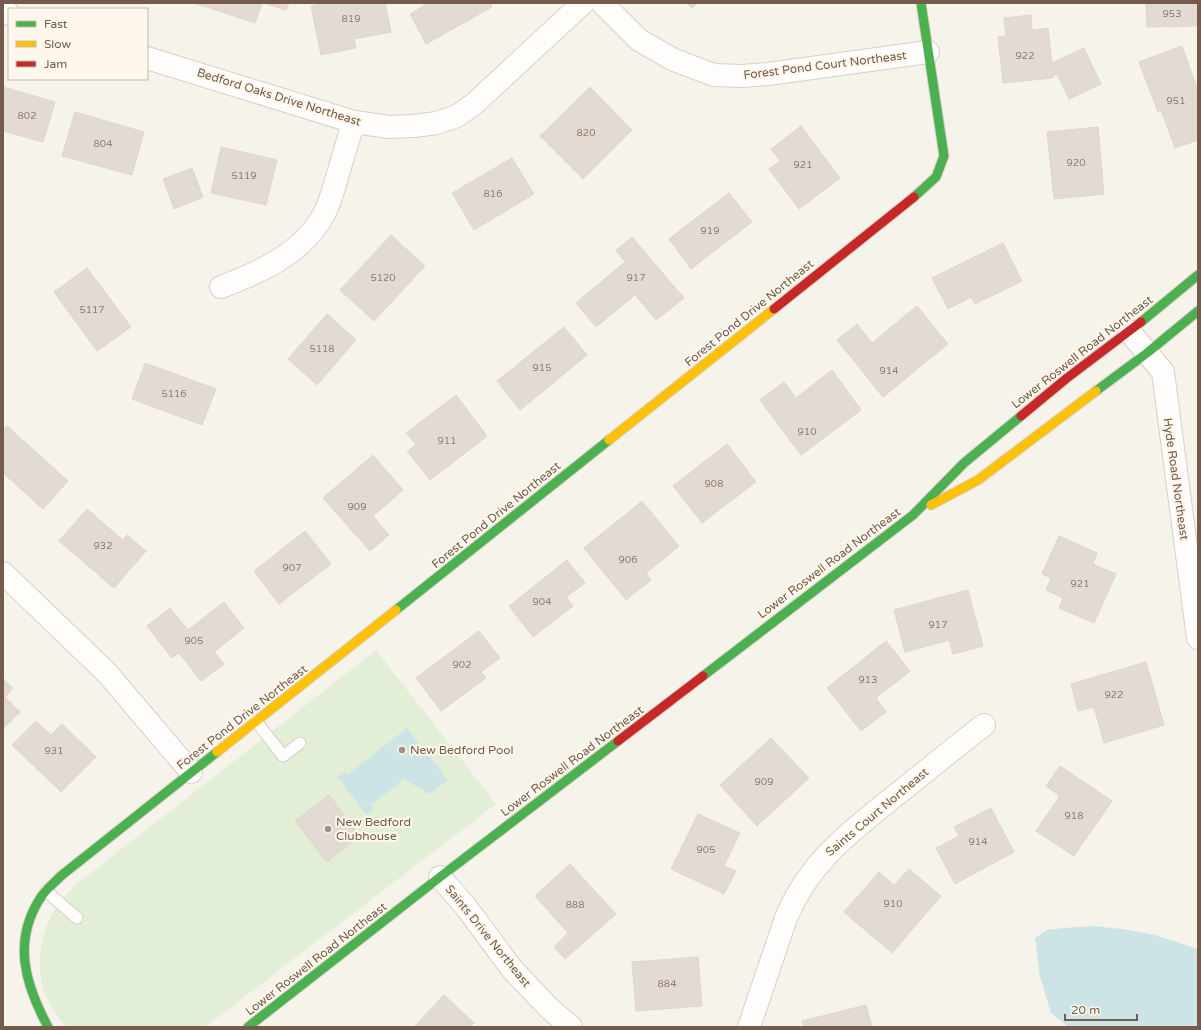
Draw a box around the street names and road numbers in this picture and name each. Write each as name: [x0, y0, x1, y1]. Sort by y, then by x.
street label: Forest Pond Court Northeast: [743, 48, 908, 82]
street label: Bedford Oaks Drive Northeast: [195, 65, 363, 129]
street label: Forest Pond Drive Northeast: [682, 256, 817, 369]
street label: Lower Roswell Road Northeast: [1009, 292, 1156, 411]
street label: Hyde Road Northeast: [1160, 417, 1192, 541]
street label: Forest Pond Drive Northeast: [429, 458, 564, 571]
street label: Lower Roswell Road Northeast: [755, 504, 904, 621]
street label: Forest Pond Drive Northeast: [174, 661, 310, 772]
street label: Lower Roswell Road Northeast: [498, 702, 647, 819]
street label: Saints Court Northeast: [823, 765, 932, 859]
street label: Saints Drive Northeast: [442, 882, 534, 990]
street label: Lower Roswell Road Northeast: [243, 899, 390, 1018]

